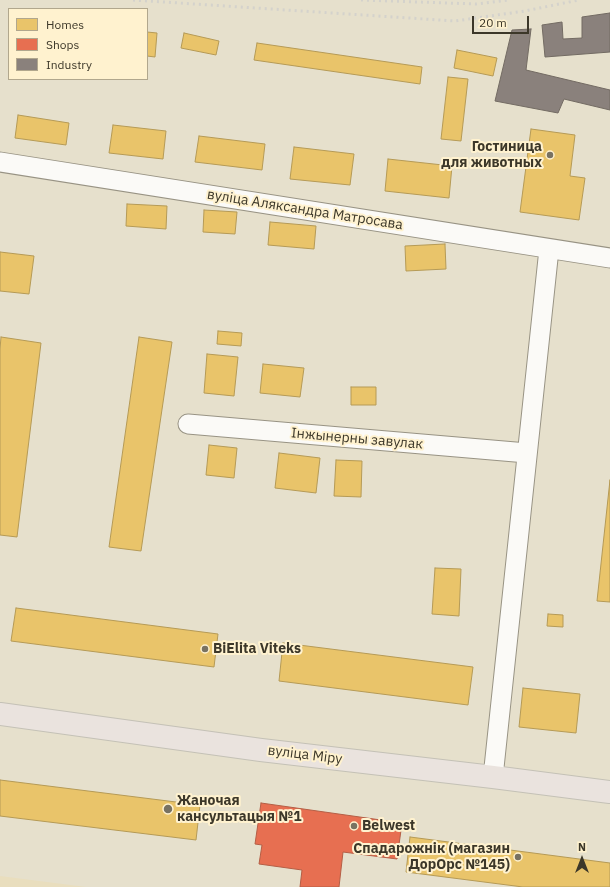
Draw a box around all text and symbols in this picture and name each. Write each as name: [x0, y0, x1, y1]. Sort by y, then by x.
legend: [8, 8, 148, 80]
scale bar: [474, 8, 531, 34]
text: 20 m: [479, 15, 507, 30]
text: Homes: [46, 17, 84, 32]
text: Shops: [46, 37, 79, 52]
text: Industry: [46, 57, 92, 72]
place label: Гостиница для животных: [441, 139, 542, 172]
marker: Гостиница для животных: [545, 150, 555, 160]
street label: вуліца Аляксандра Матросава: [206, 186, 404, 234]
street label: Інжынерны завулак: [290, 425, 424, 453]
place label: BiElita Viteks: [213, 641, 301, 657]
marker: BiElita Viteks: [200, 644, 210, 654]
street label: вуліца Міру: [267, 742, 343, 768]
place label: Жаночая кансультацыя №1: [177, 793, 302, 826]
marker: Жаночая кансультацыя №1: [162, 803, 174, 815]
place label: Belwest: [362, 818, 415, 834]
marker: Belwest: [349, 821, 359, 831]
north arrow: [562, 839, 602, 879]
text: N: [578, 840, 586, 854]
place label: Спадарожнік (магазин ДорОрс №145): [353, 841, 510, 874]
marker: Спадарожнік (магазин ДорОрс №145): [513, 852, 523, 862]

